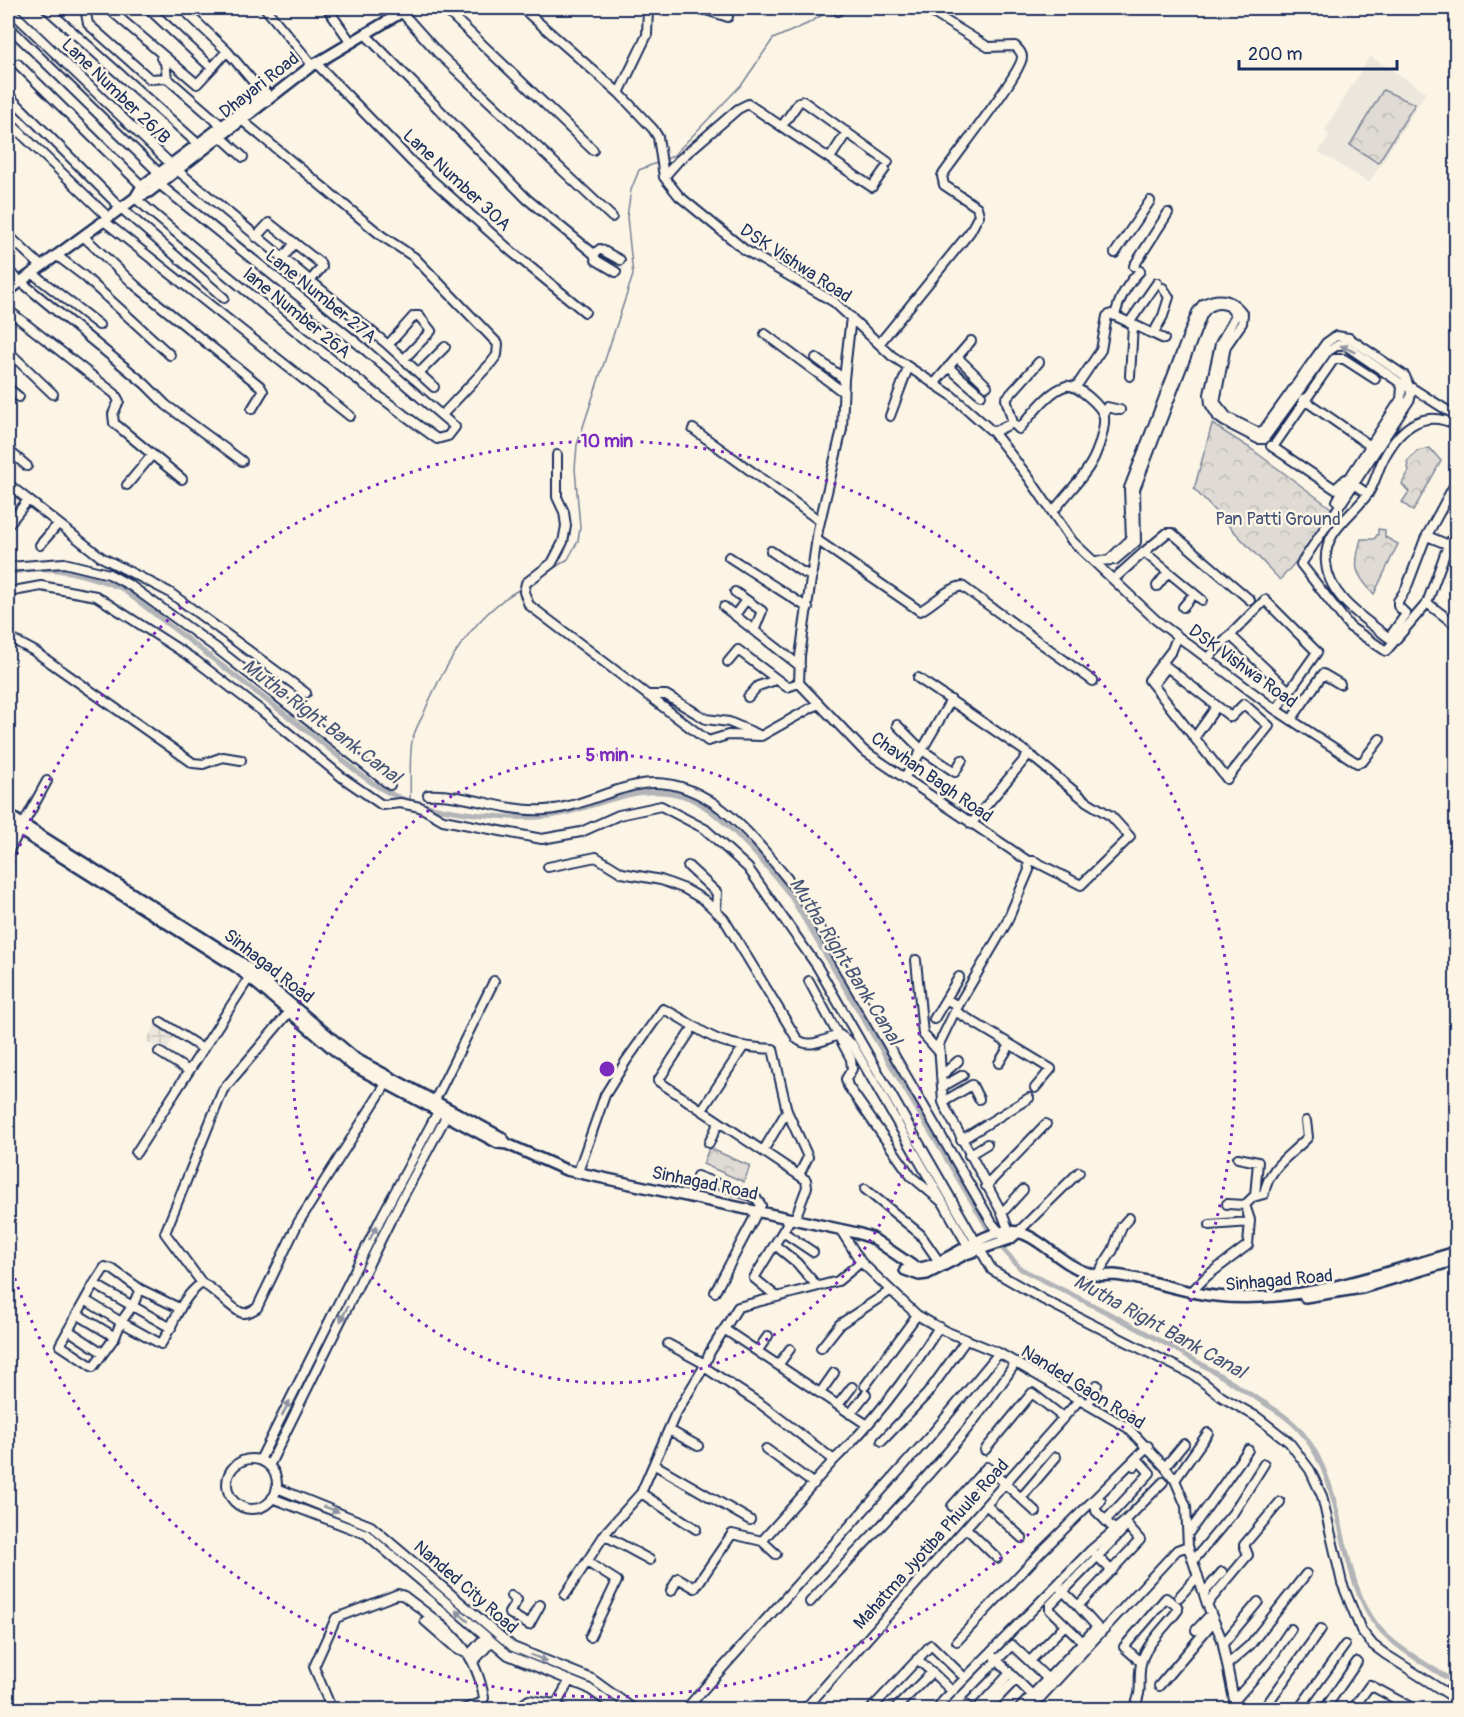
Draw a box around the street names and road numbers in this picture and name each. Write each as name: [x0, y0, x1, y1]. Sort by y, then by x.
street label: Lane Number 26/B: [56, 33, 175, 149]
street label: Dhayari Road: [215, 47, 304, 124]
street label: Lane Number 30A: [398, 124, 516, 237]
street label: DSK Vishwa Road: [735, 219, 856, 308]
street label: Lane Number 27A: [260, 244, 381, 349]
street label: lane Number 26A: [238, 263, 355, 364]
street label: DSK Vishwa Road: [1184, 619, 1302, 714]
street label: Chavhan Bagh Road: [866, 727, 997, 828]
street label: Sinhagad Road: [219, 924, 318, 1009]
street label: Sinhagad Road: [650, 1161, 760, 1206]
street label: Sinhagad Road: [1224, 1264, 1334, 1297]
street label: Nanded Gaon Road: [1016, 1340, 1149, 1435]
street label: Mahatma Jyotiba Phuule Road: [849, 1454, 1014, 1634]
street label: Nanded City Road: [409, 1536, 523, 1639]

